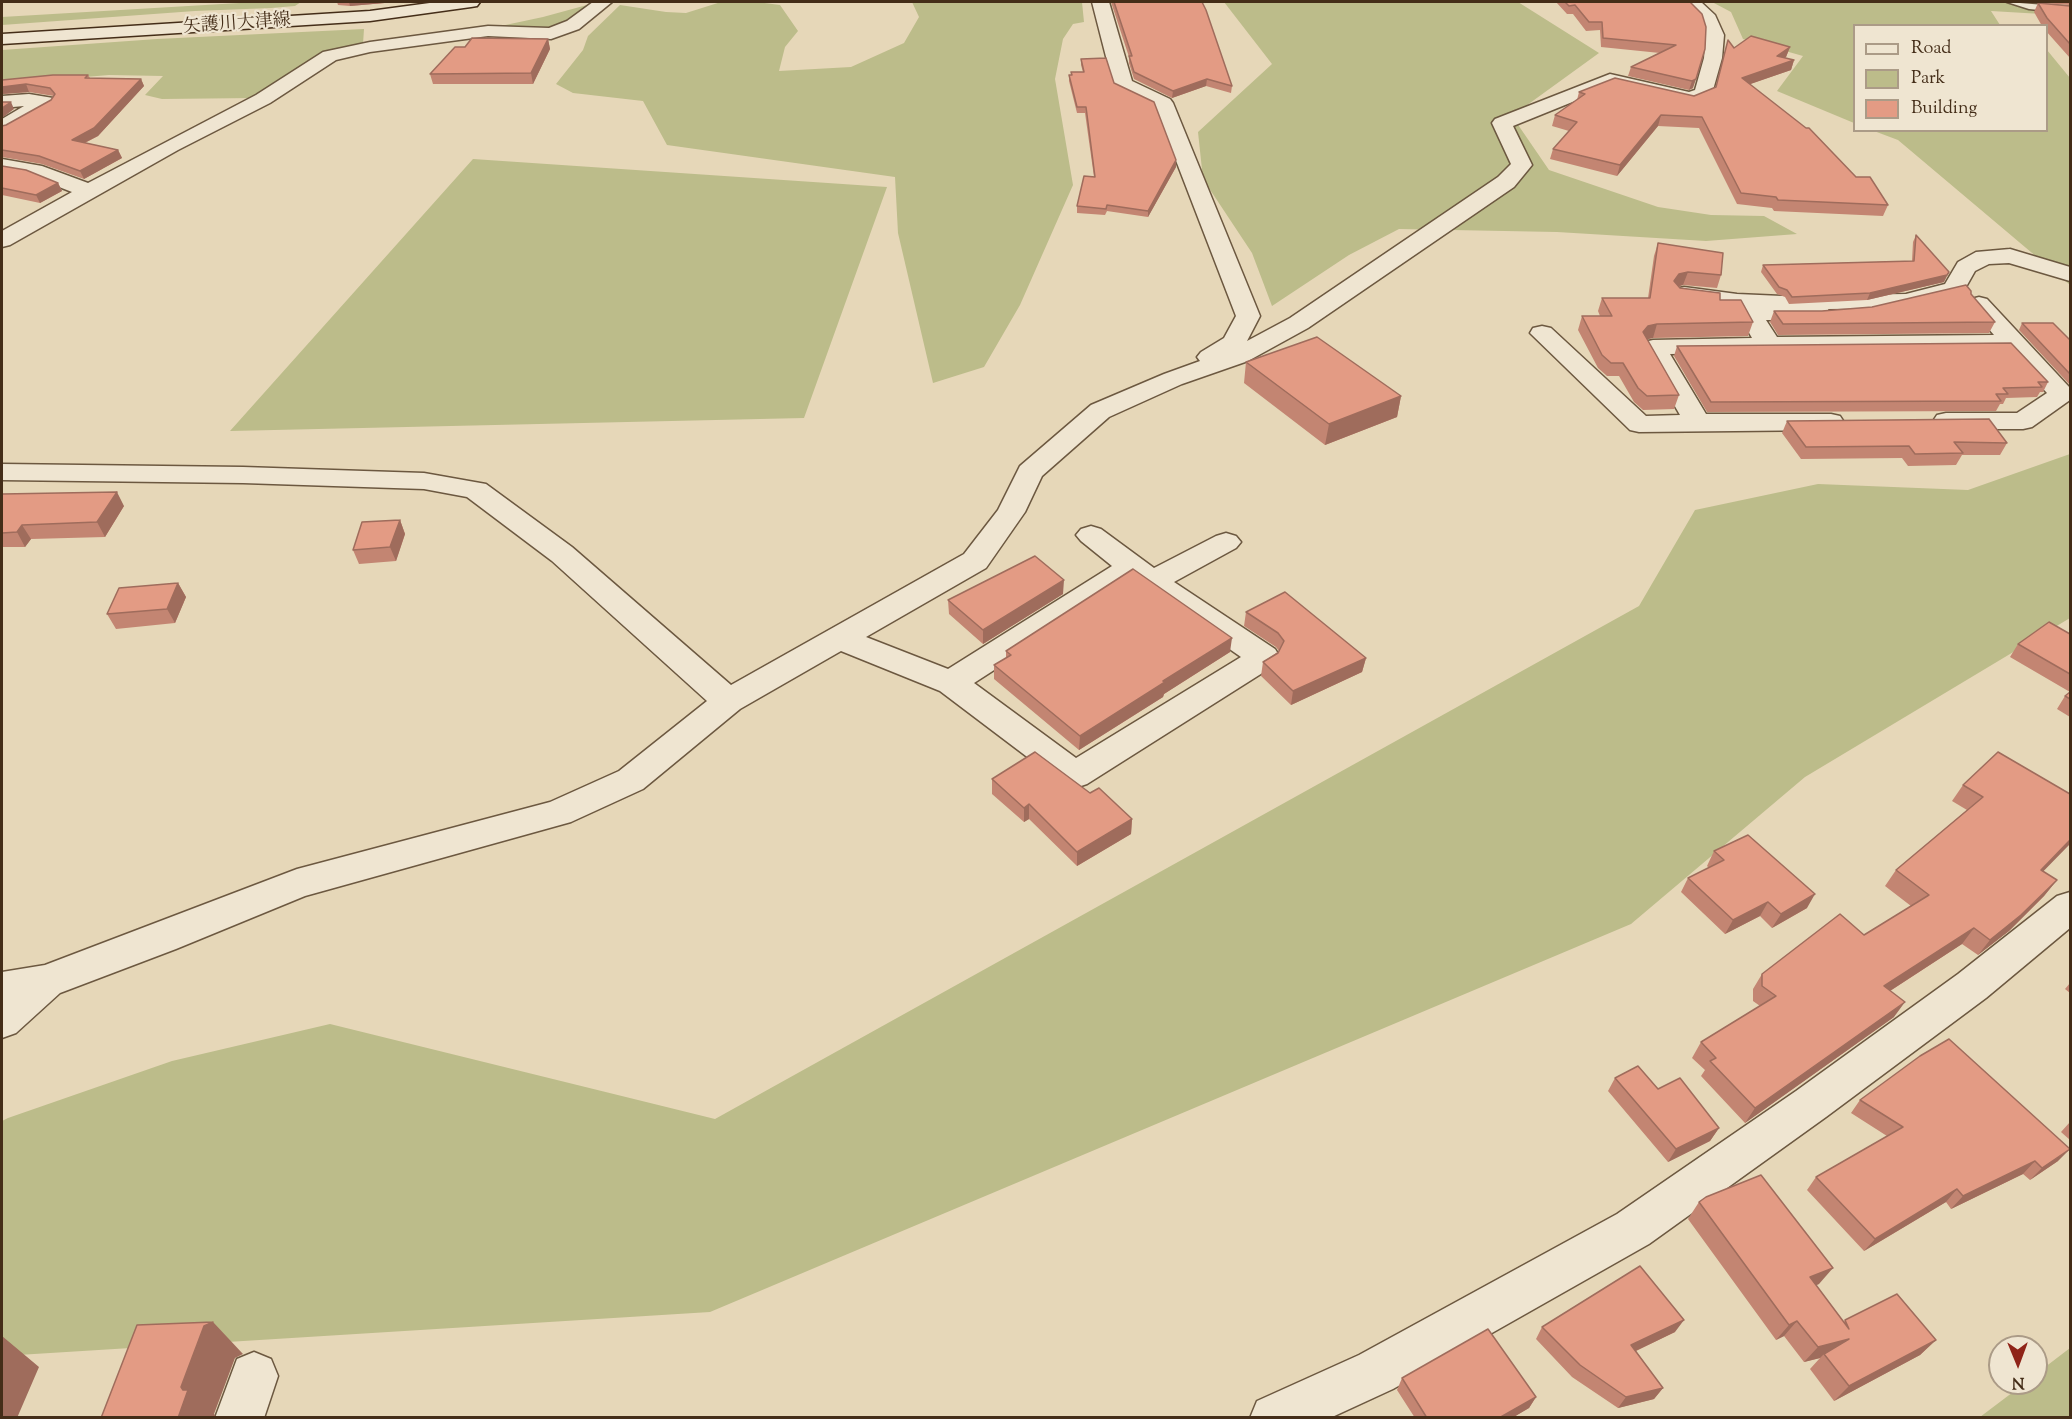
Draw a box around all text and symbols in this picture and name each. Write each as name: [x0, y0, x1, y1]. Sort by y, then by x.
street label: 矢護川大津線: [182, 10, 292, 40]
legend: [1853, 24, 2048, 132]
text: Road: [1911, 36, 1951, 62]
text: Park: [1911, 66, 1945, 92]
text: Building: [1911, 96, 1977, 122]
north arrow: [1988, 1335, 2048, 1395]
text: N: [2012, 1370, 2025, 1393]

